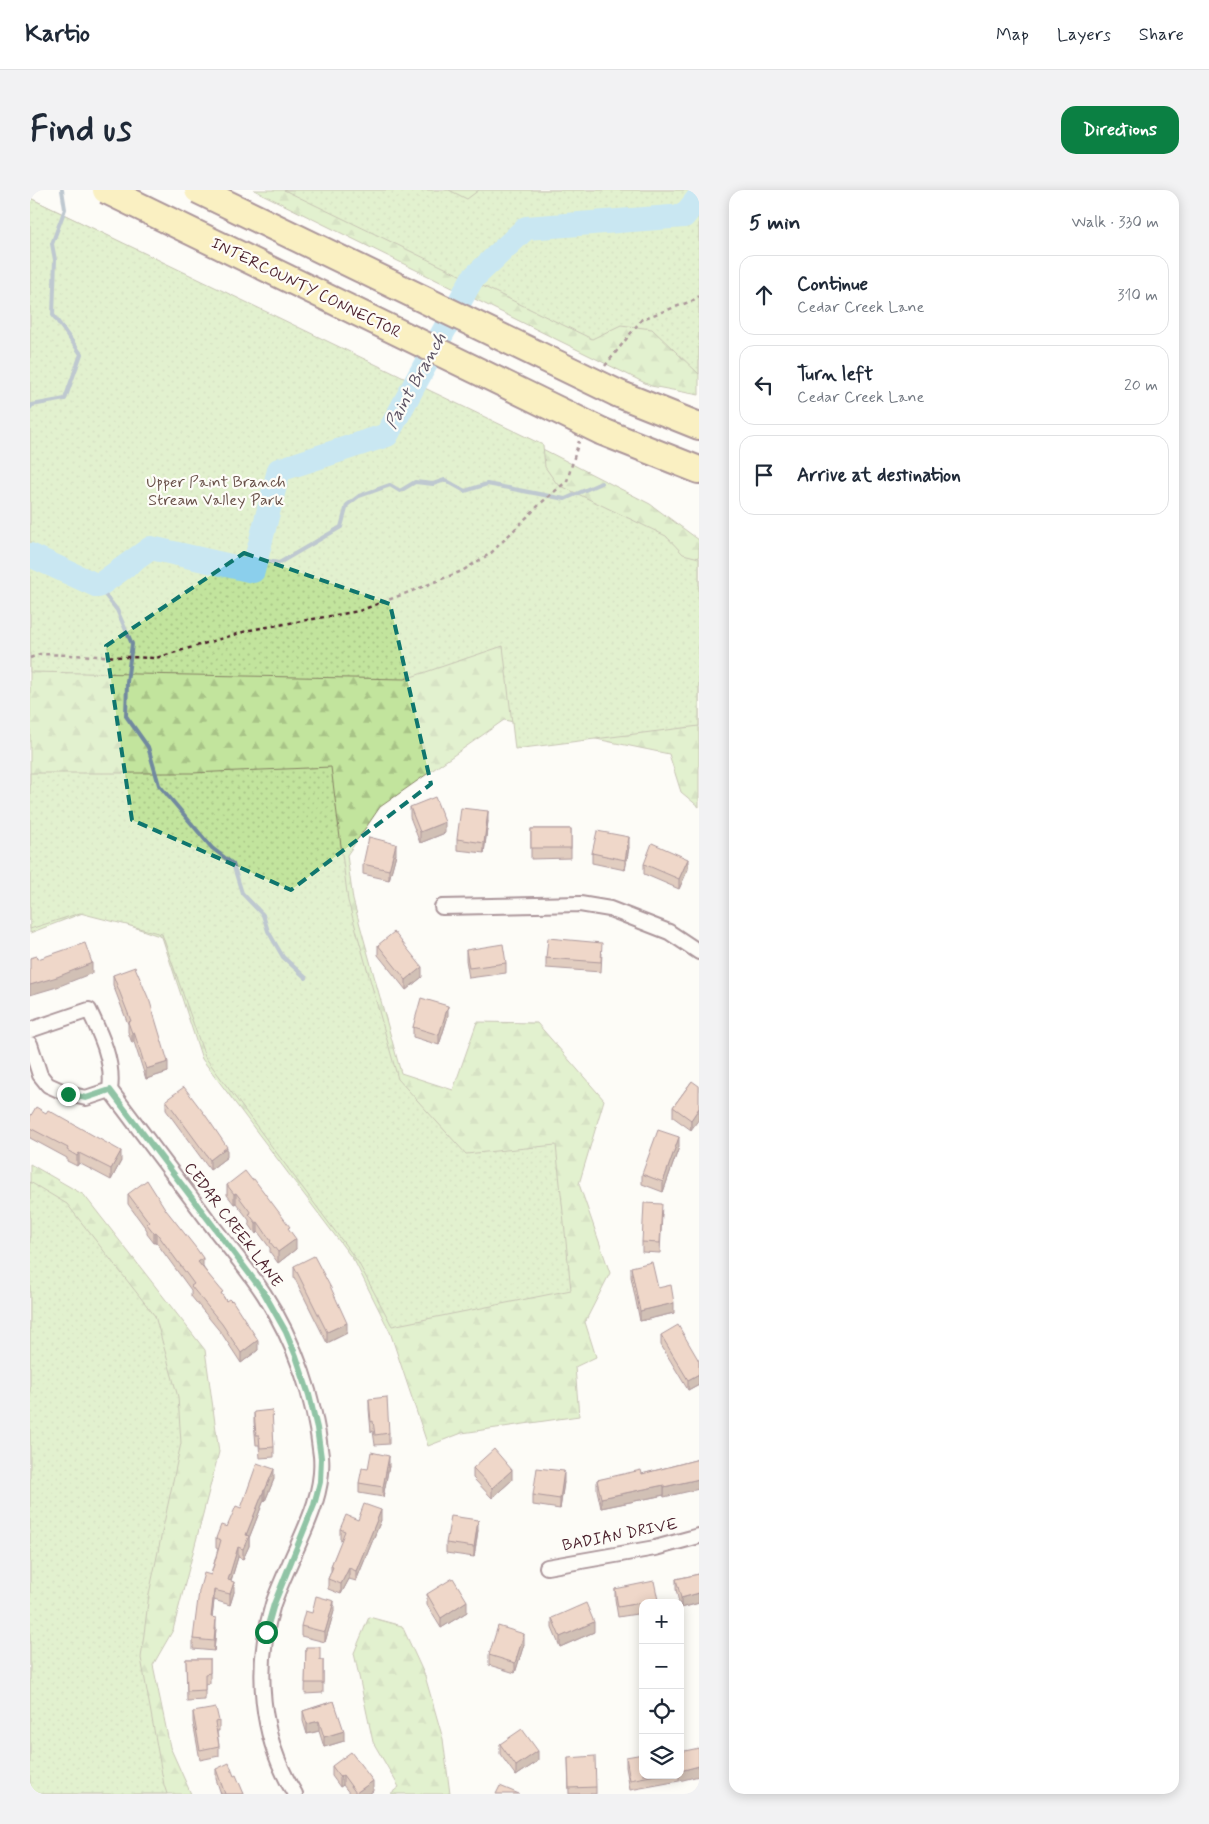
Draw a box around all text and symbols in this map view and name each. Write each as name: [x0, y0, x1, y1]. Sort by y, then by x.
text: Kartio: [25, 19, 90, 50]
text: Map: [996, 23, 1029, 47]
text: Layers: [1057, 23, 1111, 47]
text: Share: [1139, 23, 1184, 47]
button: Directions: [1061, 106, 1179, 154]
text: Find us: [30, 107, 132, 153]
text: 5 min: [749, 209, 801, 237]
text: Walk · 330 m: [1071, 212, 1159, 233]
street label: INTERCOUNTY CONNECTOR: [208, 233, 404, 343]
text: Continue: [797, 272, 868, 297]
icon: ahead: [750, 281, 778, 309]
text: 310 m: [1117, 285, 1158, 306]
text: Cedar Creek Lane: [797, 297, 925, 318]
water label: Paint Branch: [380, 328, 453, 434]
text: Turn left: [797, 362, 873, 387]
icon: left: [750, 371, 778, 399]
text: 20 m: [1124, 375, 1158, 396]
text: Cedar Creek Lane: [797, 387, 925, 408]
icon: arrive: [750, 461, 778, 489]
text: Arrive at destination: [797, 463, 961, 488]
park label: Upper Paint Branch Stream Valley Park: [146, 472, 286, 511]
route end: [57, 1083, 80, 1106]
street label: CEDAR CREEK LANE: [179, 1158, 287, 1292]
street label: BADIAN DRIVE: [560, 1514, 680, 1556]
map controls: [639, 1599, 684, 1779]
button: +: [639, 1599, 684, 1644]
route start: [255, 1621, 278, 1644]
button: −: [639, 1644, 684, 1689]
button: locate: [639, 1689, 684, 1734]
button: layers: [639, 1734, 684, 1779]

